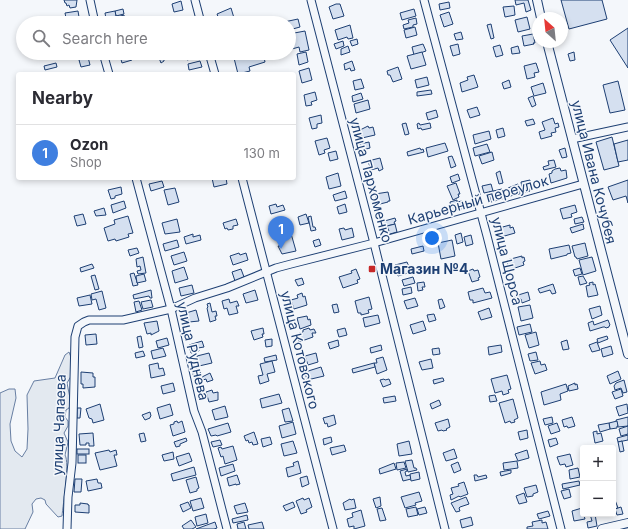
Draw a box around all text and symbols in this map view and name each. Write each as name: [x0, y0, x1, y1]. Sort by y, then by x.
north arrow: [532, 12, 568, 48]
search box: [16, 16, 296, 60]
icon: search: [30, 27, 52, 49]
text: Search here: [62, 29, 148, 48]
text: Nearby: [32, 88, 93, 108]
street label: улица Ивана Кочубея: [568, 98, 621, 245]
street label: улица Пархоменко: [347, 115, 396, 244]
text: Ozon: [70, 135, 108, 154]
text: 1: [42, 145, 48, 161]
text: 130 m: [243, 145, 280, 161]
text: Shop: [70, 154, 102, 170]
street label: Карьерный переулок: [406, 171, 550, 228]
street label: улица Щорса: [488, 215, 527, 307]
pin: 1: [268, 216, 294, 249]
your location: [422, 228, 442, 248]
place label: Магазин №4: [380, 260, 468, 277]
marker: Магазин №4: [367, 264, 377, 274]
street label: улица Котовского: [278, 289, 323, 411]
street label: улица Руднева: [174, 300, 213, 402]
street label: улица Чапаева: [48, 374, 69, 476]
map controls: [580, 445, 616, 517]
button: +: [580, 445, 616, 481]
button: −: [580, 481, 616, 517]

